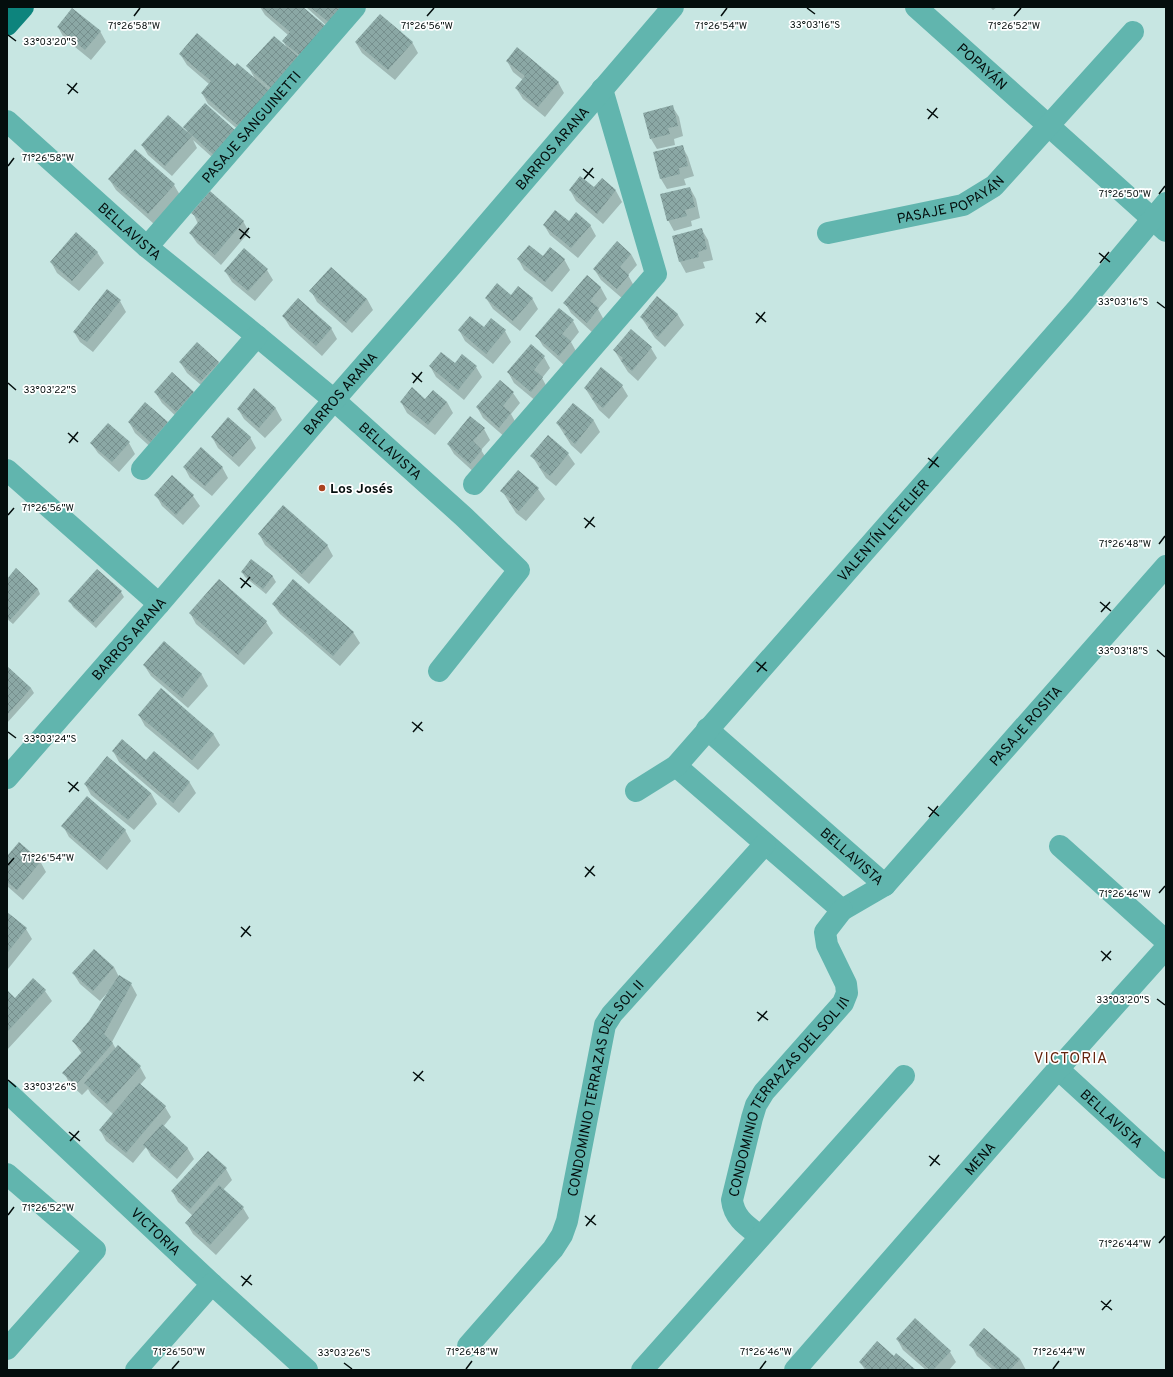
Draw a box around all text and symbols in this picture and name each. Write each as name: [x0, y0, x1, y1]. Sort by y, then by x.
text: 33°03'16"S: [790, 19, 840, 32]
text: 71°26'58"W: [108, 20, 160, 33]
text: 71°26'56"W: [401, 20, 453, 33]
text: 71°26'54"W: [695, 20, 747, 33]
text: 71°26'52"W: [988, 20, 1040, 33]
text: 33°03'20"S: [23, 36, 77, 49]
street label: POPAYÁN: [953, 41, 1010, 94]
street label: PASAJE SANGUINETTI: [199, 68, 305, 187]
street label: BARROS ARANA: [513, 104, 594, 194]
text: 71°26'58"W: [22, 152, 74, 165]
street label: PASAJE POPAYÁN: [896, 173, 1009, 228]
text: 71°26'50"W: [1099, 188, 1151, 201]
street label: BELLAVISTA: [94, 200, 164, 265]
text: 33°03'16"S: [1098, 296, 1148, 309]
street label: BARROS ARANA: [301, 349, 382, 439]
text: 33°03'22"S: [24, 384, 76, 397]
street label: BELLAVISTA: [355, 419, 425, 485]
street label: VALENTÍN LETELIER: [835, 477, 934, 586]
place label: Los Josés: [330, 481, 393, 498]
marker: Los Josés: [317, 483, 327, 493]
text: 71°26'56"W: [22, 502, 74, 515]
text: 71°26'48"W: [1099, 538, 1151, 551]
street label: BARROS ARANA: [89, 595, 171, 685]
text: 33°03'18"S: [1098, 645, 1148, 658]
street label: PASAJE ROSITA: [987, 683, 1066, 770]
text: 33°03'24"S: [24, 733, 76, 746]
street label: BELLAVISTA: [816, 825, 886, 890]
text: 71°26'54"W: [22, 852, 74, 865]
text: 71°26'46"W: [1099, 888, 1151, 901]
street label: CONDOMINIO TERRAZAS DEL SOL II: [565, 977, 648, 1198]
text: 33°03'20"S: [1096, 994, 1150, 1007]
street label: CONDOMINIO TERRAZAS DEL SOL III: [726, 995, 854, 1199]
district label: VICTORIA: [1034, 1050, 1108, 1069]
text: 33°03'26"S: [24, 1081, 76, 1094]
street label: BELLAVISTA: [1076, 1087, 1146, 1152]
street label: MENA: [962, 1139, 1000, 1180]
text: 71°26'52"W: [22, 1202, 74, 1215]
street label: VICTORIA: [126, 1205, 183, 1260]
text: 71°26'44"W: [1099, 1238, 1151, 1251]
text: 71°26'50"W: [153, 1346, 205, 1359]
text: 71°26'48"W: [446, 1346, 498, 1359]
text: 71°26'46"W: [740, 1346, 792, 1359]
text: 71°26'44"W: [1033, 1346, 1085, 1359]
text: 33°03'26"S: [318, 1347, 370, 1360]

